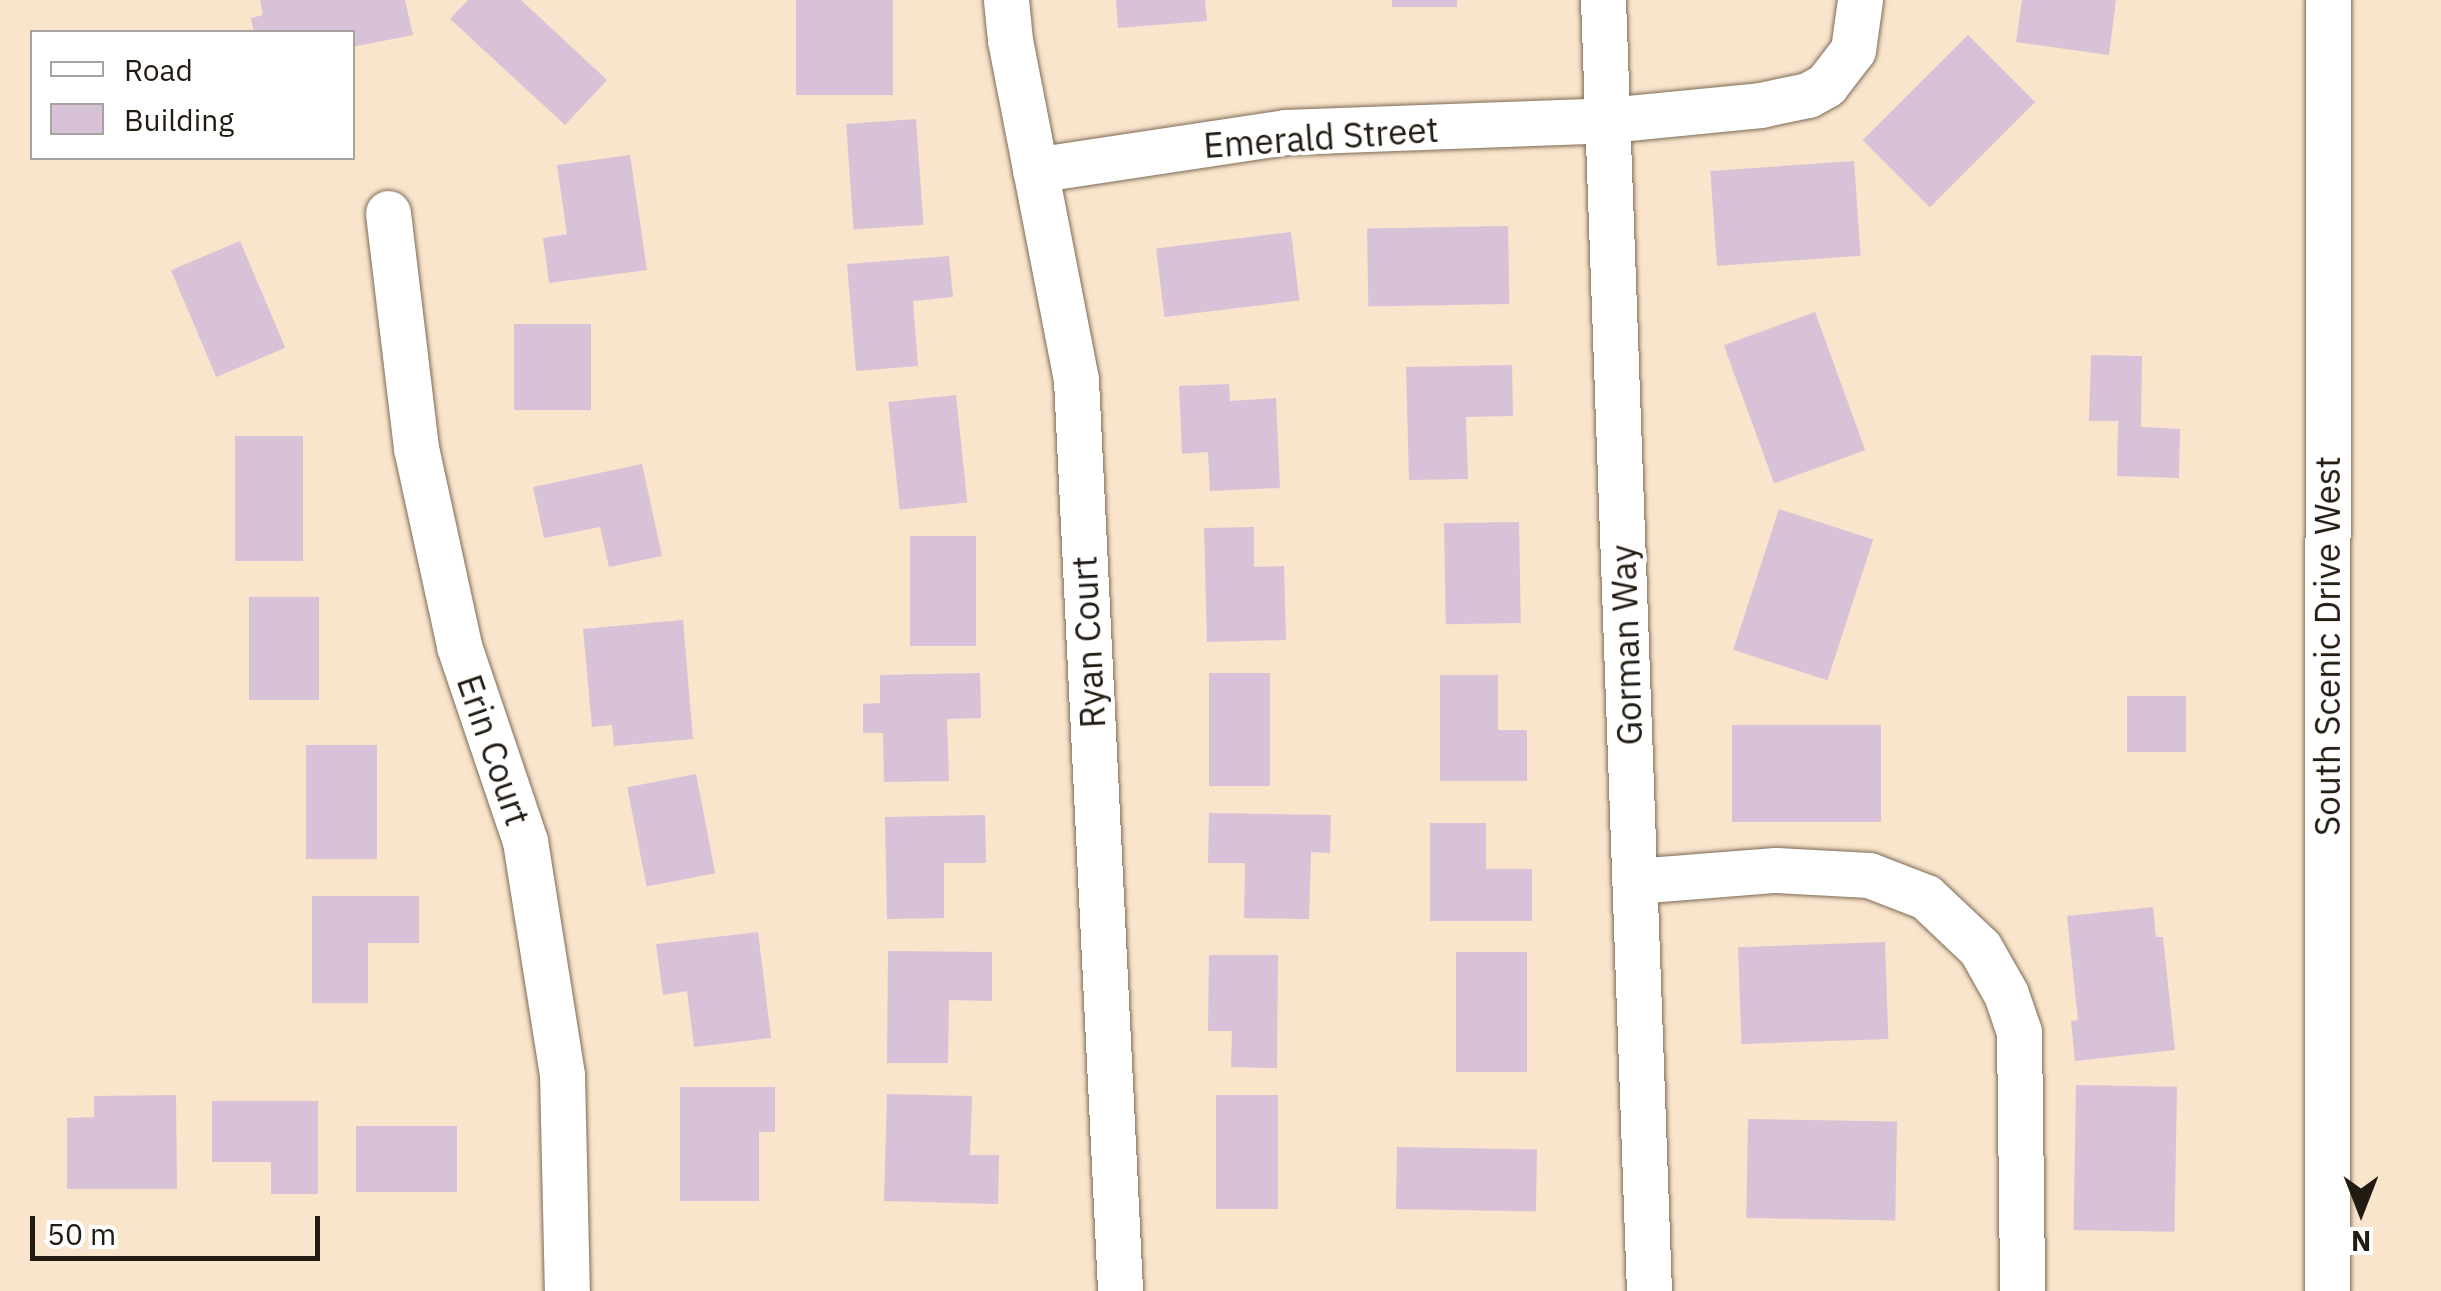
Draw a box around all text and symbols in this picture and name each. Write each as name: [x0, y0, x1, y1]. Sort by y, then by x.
legend: [30, 30, 355, 160]
text: Road: [124, 50, 193, 89]
text: Building: [124, 100, 234, 139]
street label: Emerald Street: [1202, 108, 1440, 166]
street label: South Scenic Drive West: [2306, 456, 2348, 836]
street label: Gorman Way: [1602, 544, 1650, 746]
street label: Ryan Court: [1063, 555, 1113, 729]
street label: Erin Court: [449, 669, 539, 831]
north arrow: [2311, 1161, 2411, 1261]
scale bar: [35, 1196, 325, 1258]
text: 50 m: [47, 1214, 116, 1253]
text: N: [2351, 1223, 2371, 1260]

